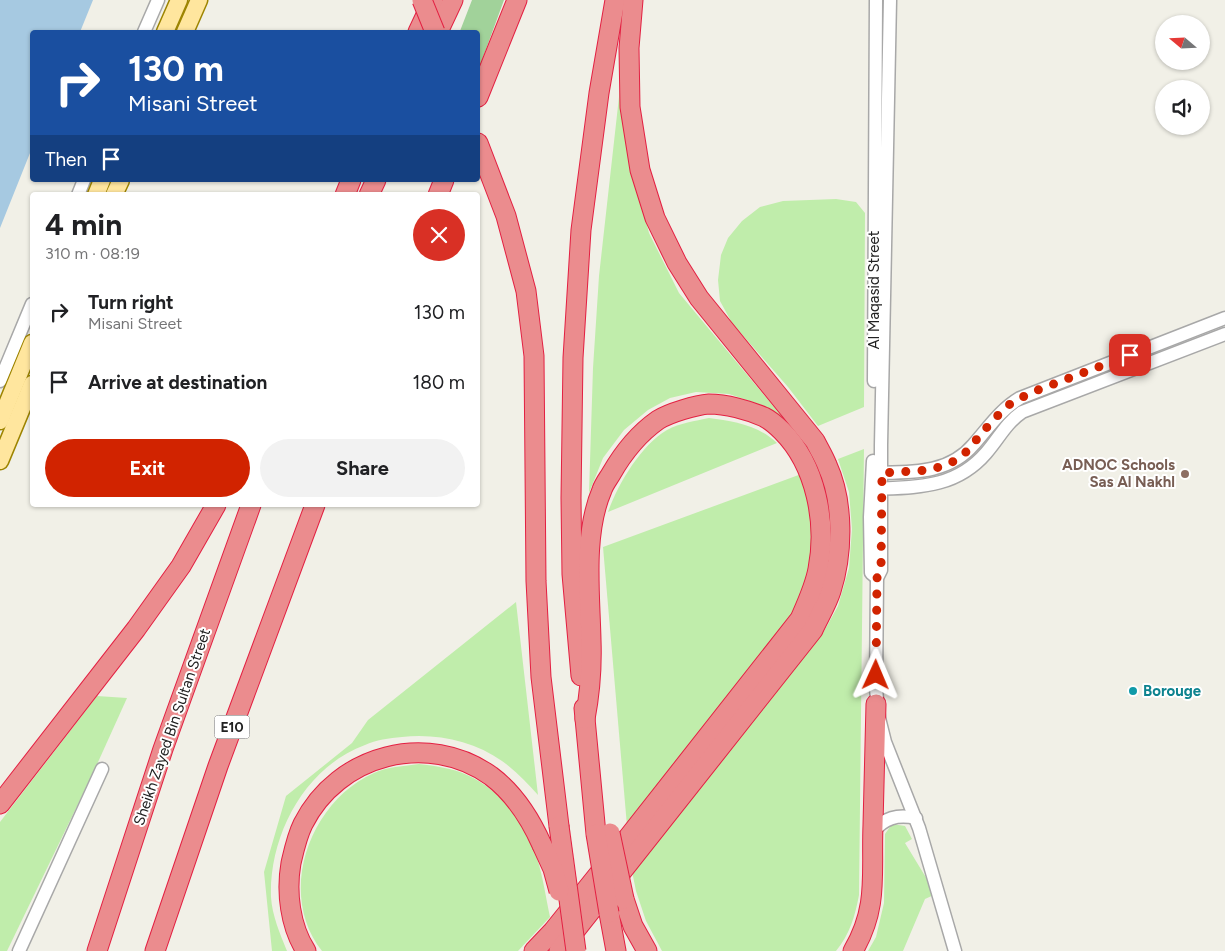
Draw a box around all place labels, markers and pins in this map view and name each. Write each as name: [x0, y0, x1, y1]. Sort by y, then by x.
pin: [1109, 334, 1151, 376]
place label: ADNOC Schools Sas Al Nakhl: [1062, 456, 1175, 491]
marker: ADNOC Schools Sas Al Nakhl: [1179, 468, 1191, 480]
place label: Borouge: [1143, 682, 1202, 700]
marker: Borouge: [1127, 685, 1139, 697]

